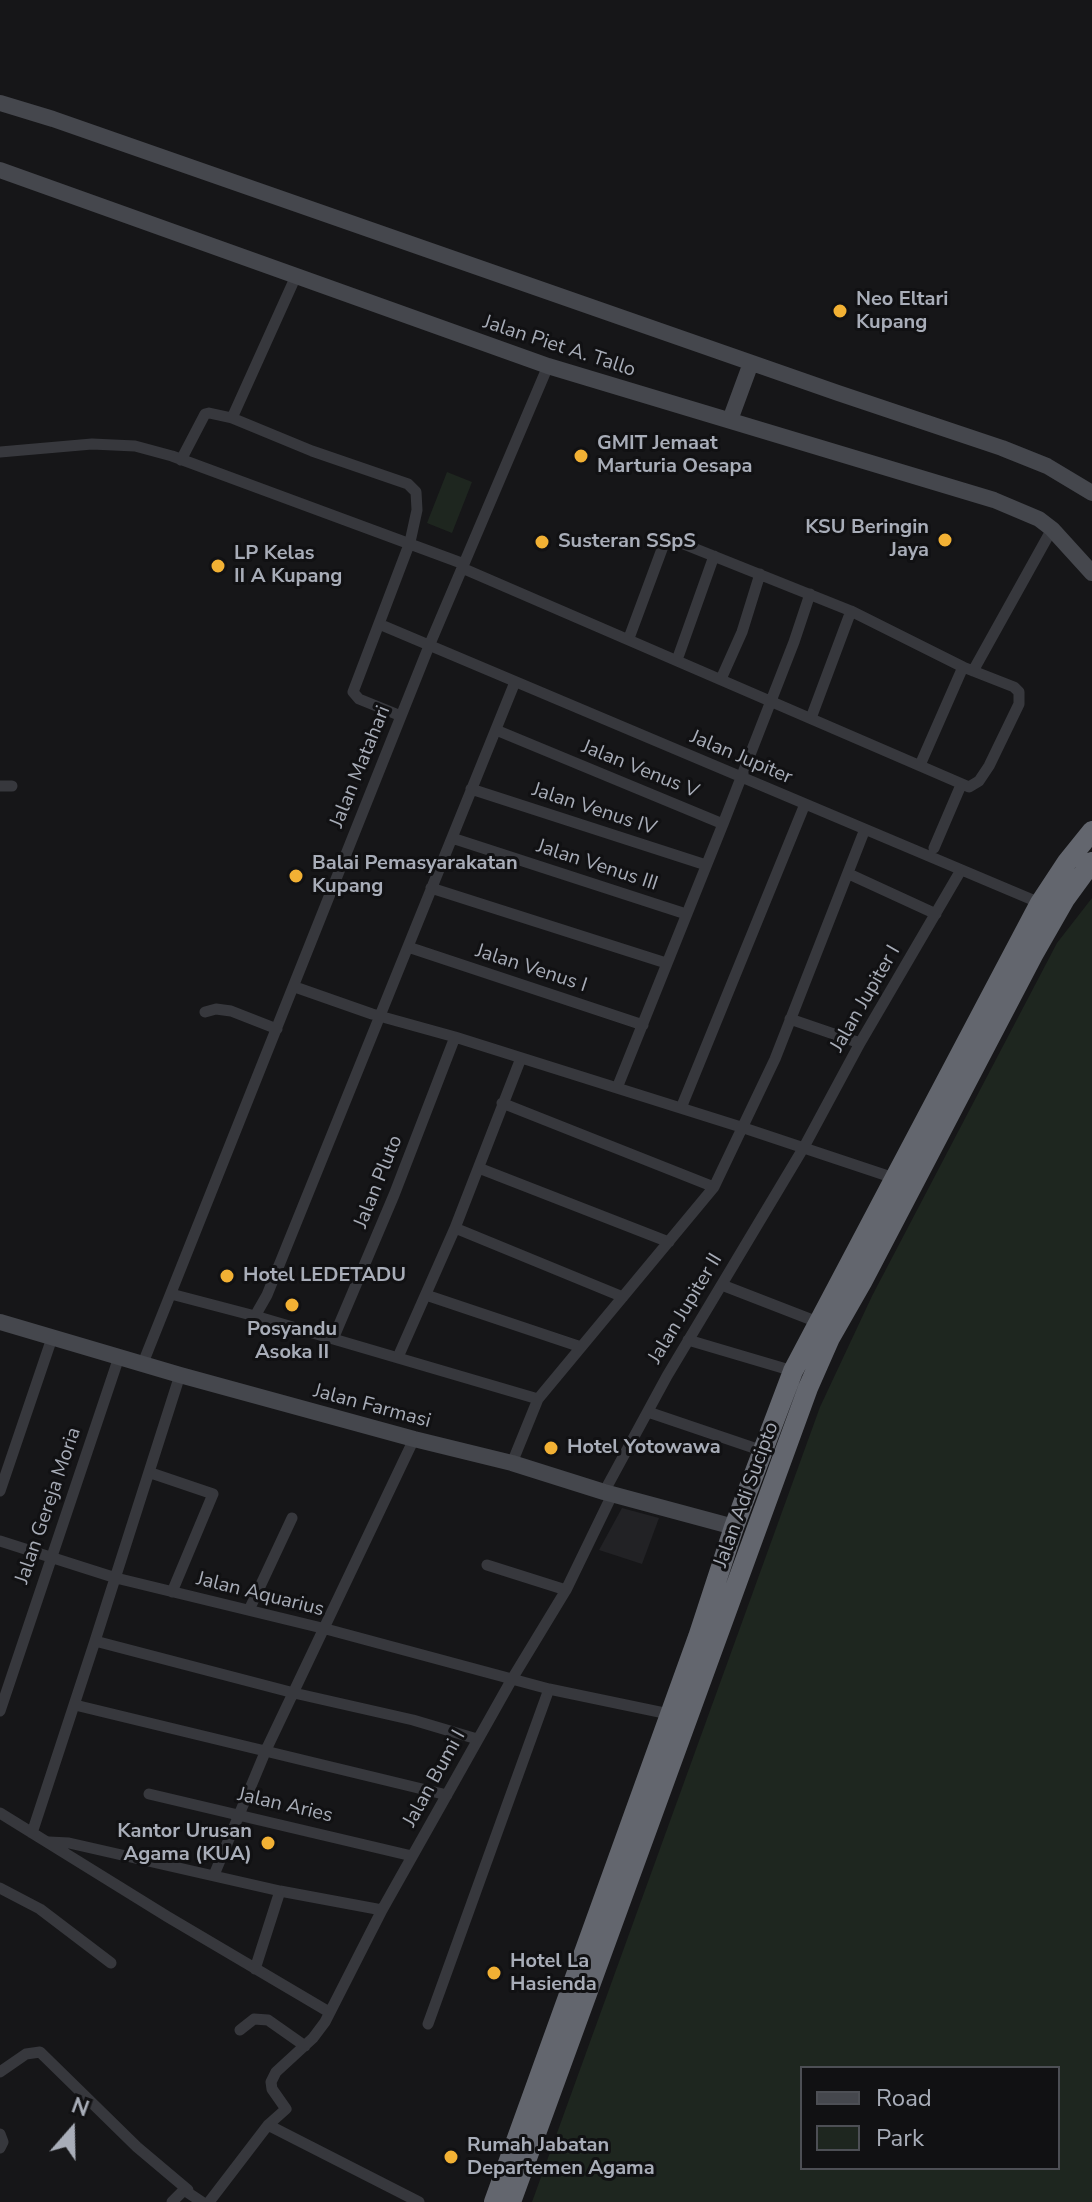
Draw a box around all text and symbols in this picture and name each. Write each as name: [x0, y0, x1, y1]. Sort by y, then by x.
place label: Neo Eltari Kupang: [856, 288, 948, 335]
marker: Neo Eltari Kupang: [831, 302, 849, 320]
street label: Jalan Piet A. Tallo: [480, 311, 638, 383]
place label: GMIT Jemaat Marturia Oesapa: [597, 432, 752, 479]
marker: GMIT Jemaat Marturia Oesapa: [572, 447, 590, 465]
place label: KSU Beringin Jaya: [805, 516, 929, 563]
place label: Susteran SSpS: [558, 530, 696, 554]
marker: KSU Beringin Jaya: [936, 531, 954, 549]
marker: Susteran SSpS: [533, 533, 551, 551]
place label: LP Kelas II A Kupang: [234, 542, 342, 589]
marker: LP Kelas II A Kupang: [209, 557, 227, 575]
street label: Jalan Matahari: [326, 703, 396, 831]
street label: Jalan Jupiter: [686, 726, 796, 790]
street label: Jalan Venus V: [578, 736, 702, 804]
street label: Jalan Venus IV: [529, 779, 659, 841]
street label: Jalan Venus III: [533, 835, 661, 897]
place label: Balai Pemasyarakatan Kupang: [312, 852, 518, 899]
marker: Balai Pemasyarakatan Kupang: [287, 867, 305, 885]
street label: Jalan Venus I: [472, 940, 590, 998]
street label: Jalan Jupiter I: [826, 941, 906, 1057]
street label: Jalan Pluto: [350, 1132, 408, 1232]
street label: Jalan Jupiter II: [644, 1250, 728, 1368]
place label: Hotel LEDETADU: [243, 1264, 406, 1288]
marker: Hotel LEDETADU: [218, 1267, 236, 1285]
marker: Posyandu Asoka II: [283, 1296, 301, 1314]
place label: Posyandu Asoka II: [247, 1318, 337, 1365]
street label: Jalan Farmasi: [311, 1380, 433, 1434]
street label: Jalan Adi Sucipto: [710, 1419, 784, 1571]
street label: Jalan Gereja Moria: [11, 1425, 87, 1587]
place label: Hotel Yotowawa: [567, 1436, 721, 1460]
marker: Hotel Yotowawa: [542, 1439, 560, 1457]
street label: Jalan Aquarius: [194, 1568, 326, 1622]
street label: Jalan Bumi I: [399, 1726, 471, 1832]
street label: Jalan Aries: [235, 1783, 335, 1829]
place label: Kantor Urusan Agama (KUA): [117, 1820, 252, 1867]
marker: Kantor Urusan Agama (KUA): [259, 1834, 277, 1852]
place label: Hotel La Hasienda: [510, 1950, 597, 1997]
marker: Hotel La Hasienda: [485, 1964, 503, 1982]
legend: [800, 2066, 1060, 2170]
text: Road: [876, 2082, 932, 2114]
north arrow: [32, 2090, 112, 2170]
text: N: [67, 2091, 93, 2124]
text: Park: [876, 2122, 924, 2154]
place label: Rumah Jabatan Departemen Agama: [467, 2134, 655, 2181]
marker: Rumah Jabatan Departemen Agama: [442, 2148, 460, 2166]

